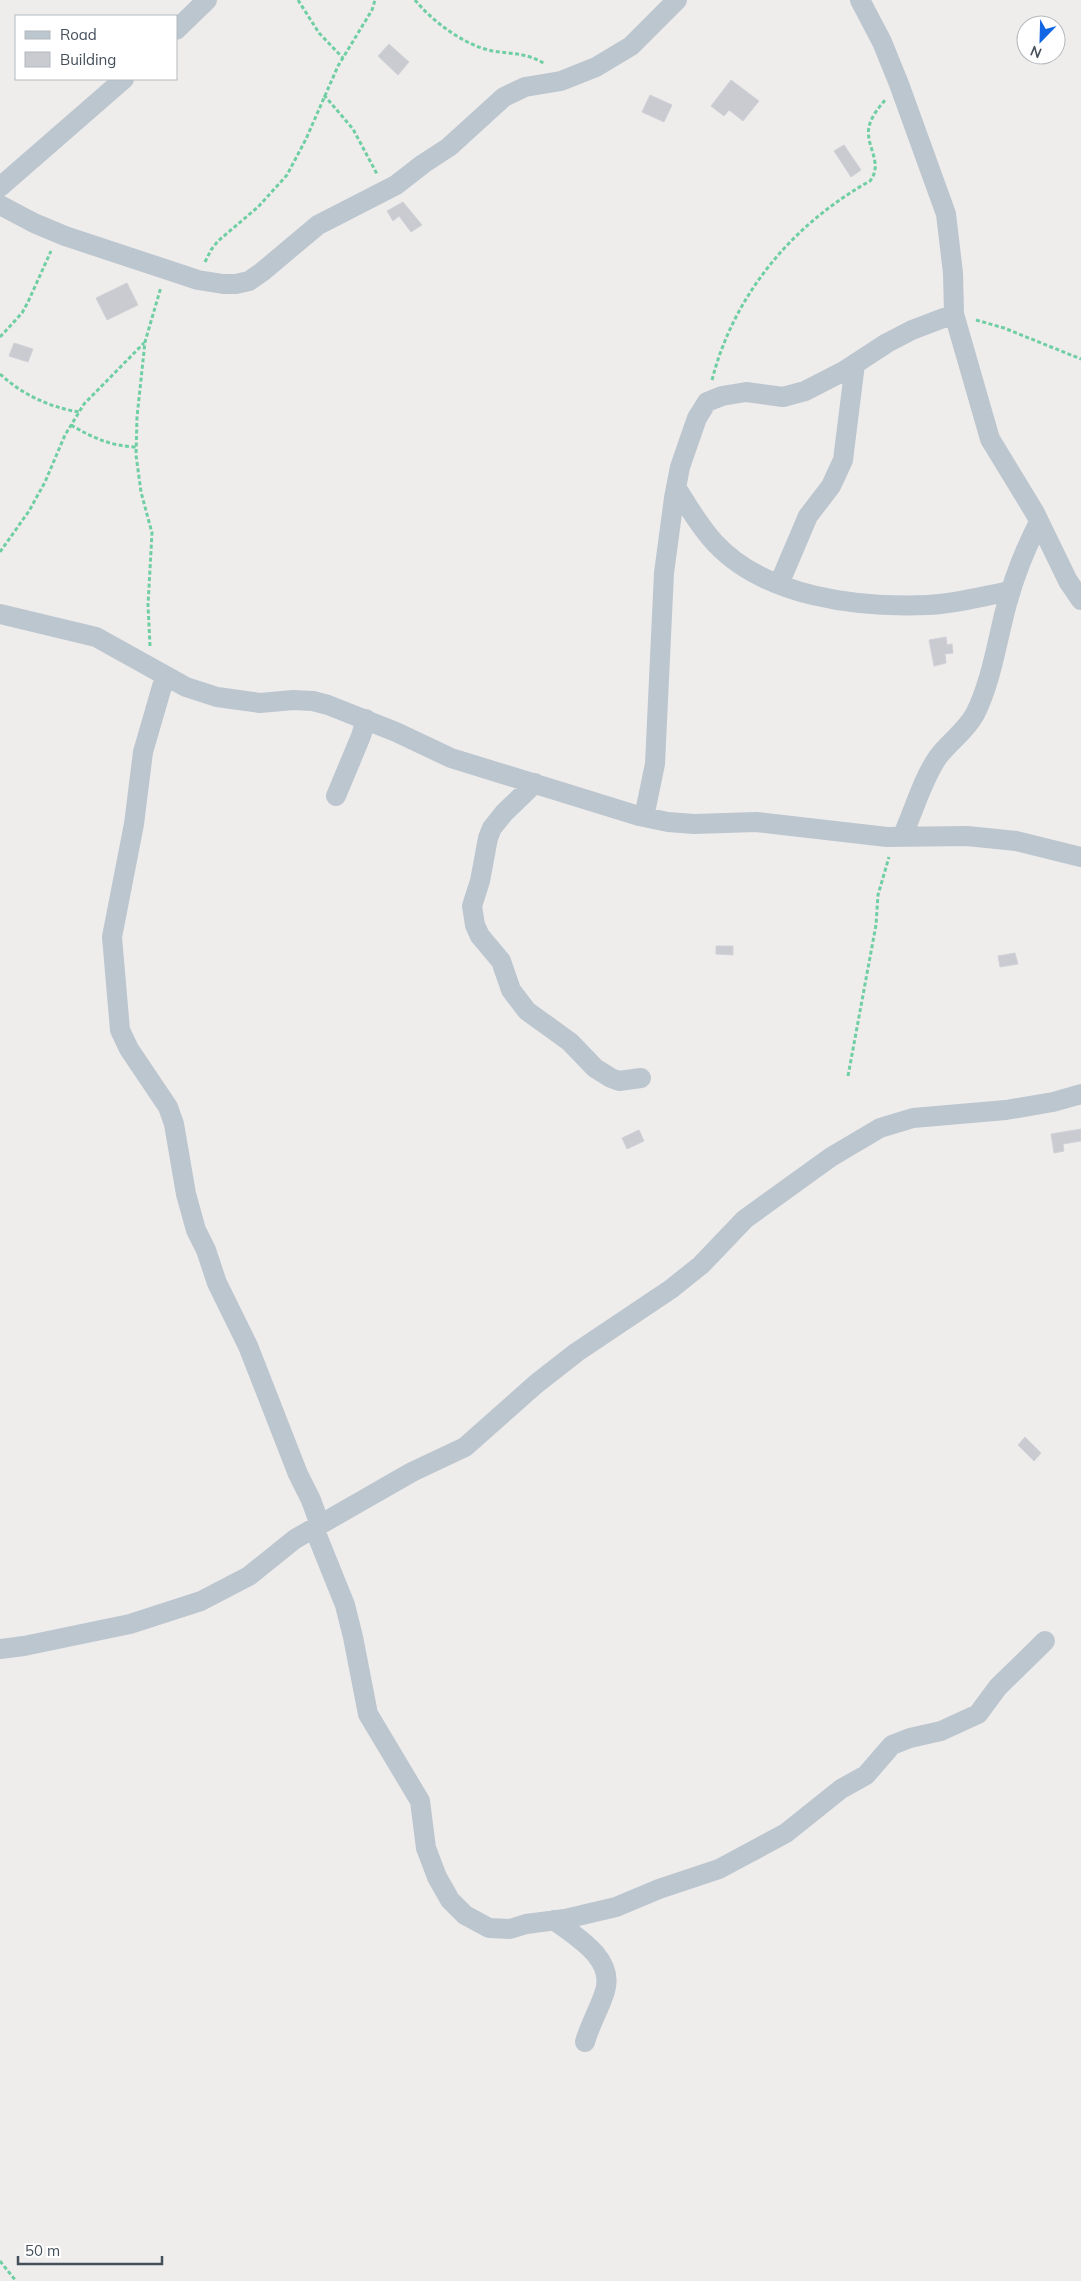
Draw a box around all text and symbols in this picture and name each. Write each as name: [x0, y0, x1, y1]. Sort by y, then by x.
legend: [15, 15, 178, 80]
north arrow: [1016, 15, 1066, 65]
text: Road: [60, 25, 97, 44]
text: N: [1028, 42, 1044, 62]
text: Building: [60, 50, 116, 69]
scale bar: [18, 2234, 161, 2266]
text: 50 m: [25, 2241, 60, 2260]

